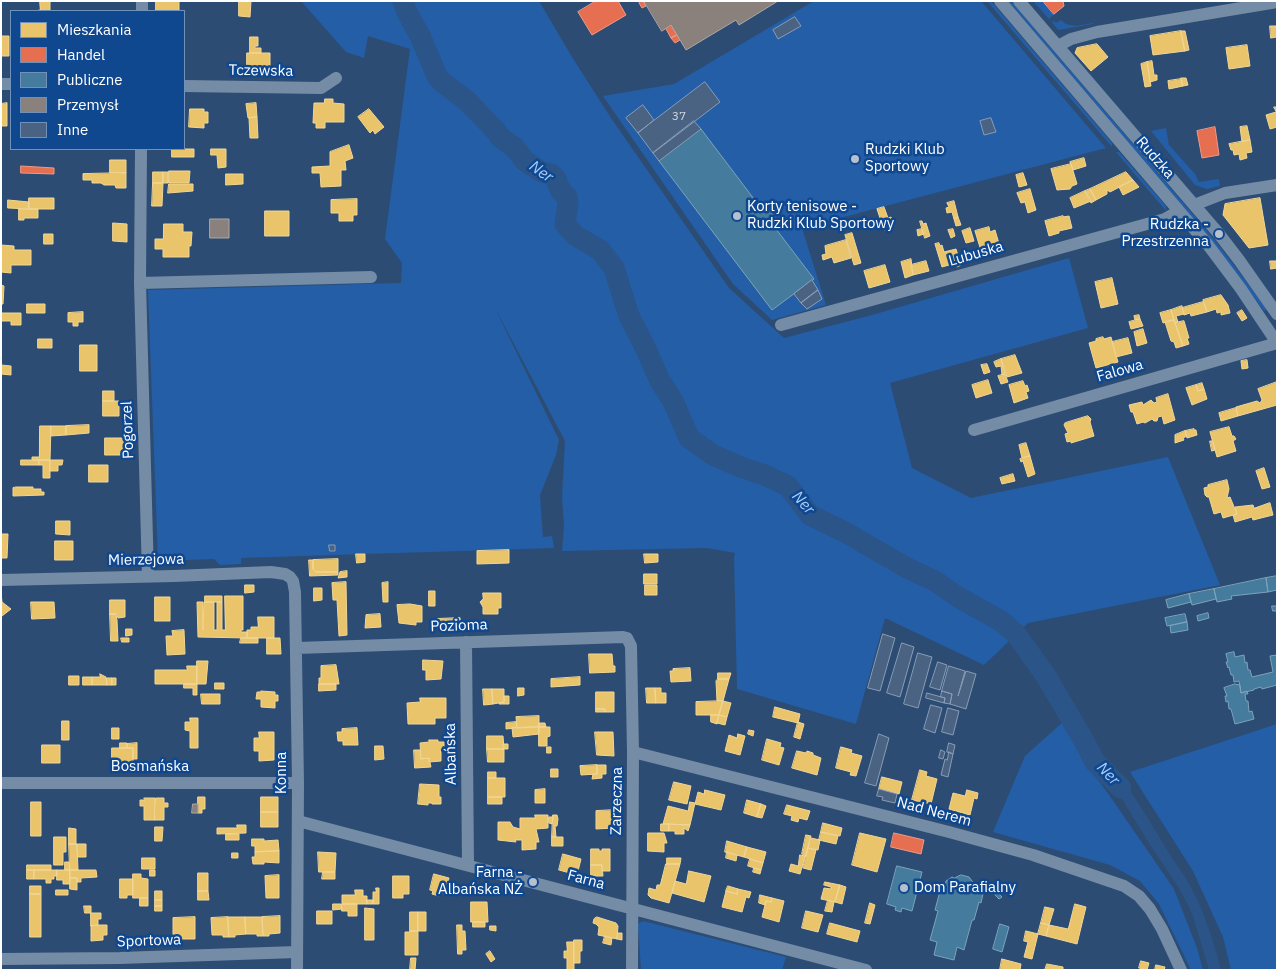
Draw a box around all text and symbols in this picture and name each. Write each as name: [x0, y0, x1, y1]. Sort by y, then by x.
legend: [10, 10, 185, 150]
text: Mieszkania: [57, 20, 131, 39]
text: Handel: [57, 45, 105, 64]
street label: Tczewska: [228, 61, 294, 81]
text: Publiczne: [57, 70, 122, 89]
text: Przemysł: [57, 95, 118, 114]
house number: 37: [672, 110, 686, 124]
text: Inne: [57, 120, 88, 139]
street label: Rudzka: [1132, 133, 1178, 183]
place label: Rudzki Klub Sportowy: [865, 141, 945, 176]
marker: Rudzki Klub Sportowy: [849, 153, 861, 165]
water label: Ner: [525, 157, 557, 187]
place label: Korty tenisowe - Rudzki Klub Sportowy: [747, 198, 894, 233]
marker: Korty tenisowe - Rudzki Klub Sportowy: [731, 210, 743, 222]
place label: Rudzka - Przestrzenna: [1121, 216, 1209, 251]
marker: Rudzka - Przestrzenna: [1213, 228, 1225, 240]
street label: Lubuska: [946, 238, 1006, 270]
street label: Falowa: [1095, 356, 1145, 386]
street label: Pogorzel: [118, 401, 138, 459]
water label: Ner: [788, 487, 818, 519]
street label: Mierzejowa: [108, 550, 184, 570]
street label: Pozioma: [430, 616, 488, 636]
street label: Albańska: [441, 723, 461, 785]
street label: Konna: [273, 752, 291, 794]
street label: Bosmańska: [111, 758, 189, 776]
water label: Ner: [1092, 758, 1124, 790]
street label: Zarzeczna: [607, 767, 627, 835]
street label: Nad Nerem: [895, 793, 973, 831]
place label: Farna - Albańska NŻ: [438, 864, 523, 899]
street label: Farna: [565, 866, 607, 894]
marker: Farna - Albańska NŻ: [527, 876, 539, 888]
place label: Dom Parafialny: [914, 879, 1016, 897]
marker: Dom Parafialny: [898, 882, 910, 894]
street label: Sportowa: [117, 931, 181, 951]

